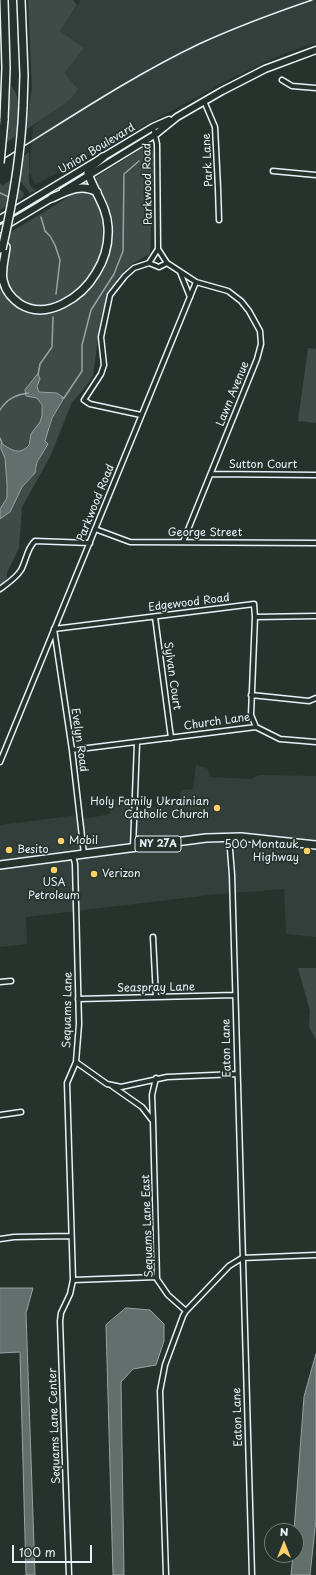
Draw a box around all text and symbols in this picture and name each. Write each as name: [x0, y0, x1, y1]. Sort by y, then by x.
street label: Union Boulevard: [56, 121, 138, 177]
street label: Park Lane: [200, 133, 216, 187]
street label: Parkwood Road: [141, 143, 155, 225]
street label: Lawn Avenue: [214, 360, 252, 428]
street label: Sutton Court: [229, 458, 297, 472]
street label: Parkwood Road: [74, 462, 118, 544]
street label: George Street: [168, 526, 242, 540]
street label: Edgewood Road: [147, 591, 231, 615]
street label: Sylvan Court: [161, 641, 183, 711]
street label: Evelyn Road: [68, 707, 90, 773]
street label: Church Lane: [183, 711, 251, 733]
place label: Holy Family Ukrainian Catholic Church: [90, 795, 209, 821]
marker: Holy Family Ukrainian Catholic Church: [212, 803, 222, 813]
place label: Mobil: [69, 834, 98, 848]
marker: Mobil: [56, 836, 66, 846]
road number: NY 27A: [135, 836, 181, 852]
place label: 500 Montauk Highway: [224, 838, 299, 864]
place label: Besito: [17, 843, 49, 857]
marker: Besito: [4, 845, 14, 855]
marker: 500 Montauk Highway: [302, 846, 312, 856]
marker: USA Petroleum: [49, 865, 59, 875]
place label: Verizon: [102, 867, 141, 881]
marker: Verizon: [89, 869, 99, 879]
place label: USA Petroleum: [28, 876, 80, 902]
street label: Sequams Lane: [61, 972, 75, 1048]
street label: Seaspray Lane: [117, 981, 195, 995]
street label: Eaton Lane: [220, 1018, 234, 1078]
street label: Sequams Lane East: [140, 1174, 156, 1278]
street label: Sequams Lane Center: [46, 1368, 64, 1484]
street label: Eaton Lane: [230, 1387, 246, 1447]
north arrow: [264, 1523, 304, 1563]
text: N: [280, 1523, 288, 1540]
scale bar: [14, 1537, 94, 1563]
text: 100 m: [19, 1543, 56, 1561]

